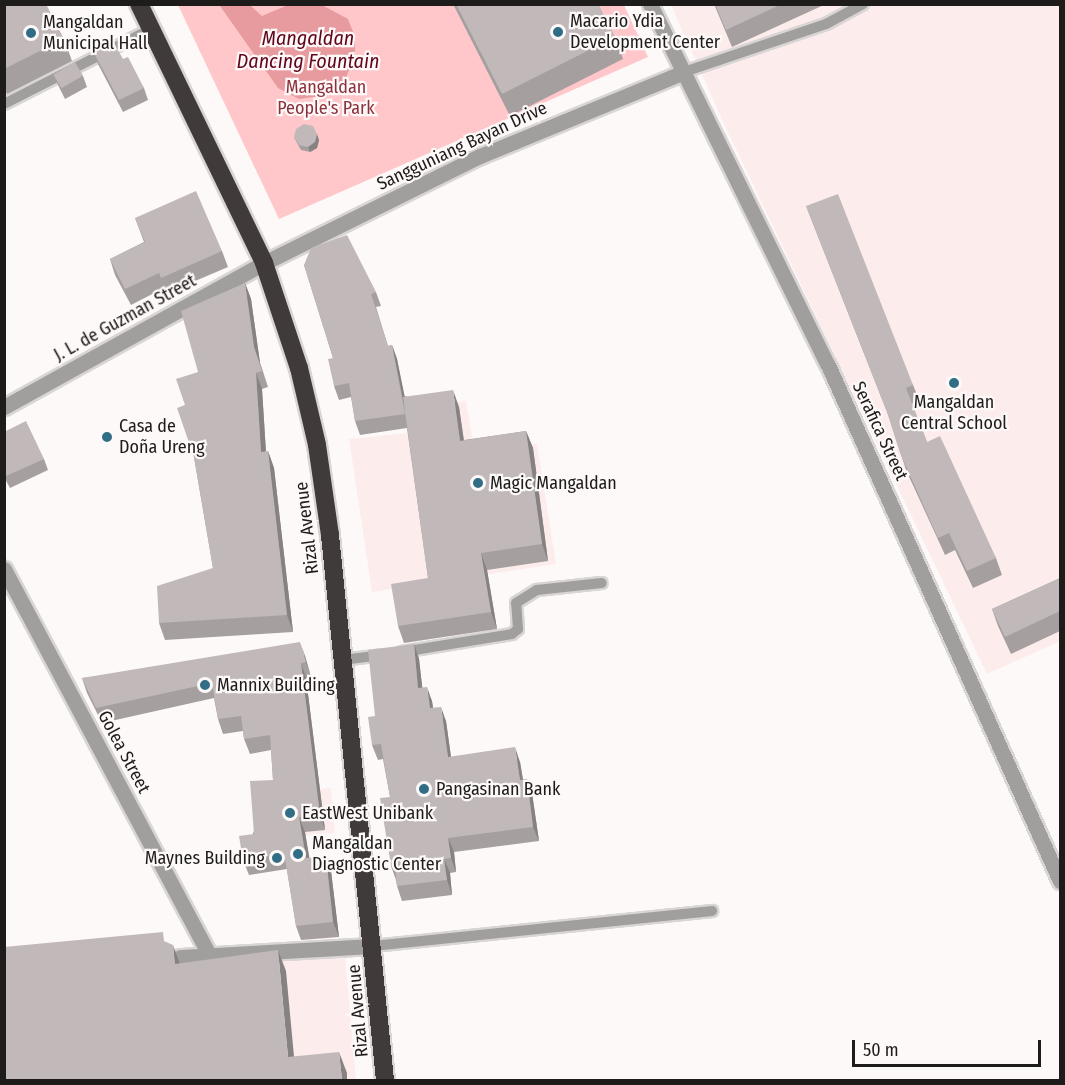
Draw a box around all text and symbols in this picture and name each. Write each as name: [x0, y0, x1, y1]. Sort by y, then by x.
place label: Macario Ydia Development Center: [570, 11, 720, 54]
place label: Mangaldan Municipal Hall: [43, 12, 148, 54]
marker: Macario Ydia Development Center: [551, 25, 565, 39]
marker: Mangaldan Municipal Hall: [24, 26, 38, 40]
water label: Mangaldan Dancing Fountain: [237, 27, 379, 74]
park label: Mangaldan People's Park: [277, 77, 375, 119]
street label: Sangguniang Bayan Drive: [374, 97, 550, 195]
street label: J. L. de Guzman Street: [50, 270, 200, 366]
marker: Mangaldan Central School: [947, 376, 961, 390]
street label: Serafica Street: [848, 378, 912, 484]
place label: Mangaldan Central School: [901, 392, 1007, 434]
place label: Casa de Doña Ureng: [119, 416, 205, 458]
marker: Casa de Doña Ureng: [100, 430, 114, 444]
place label: Magic Mangaldan: [490, 472, 617, 494]
marker: Magic Mangaldan: [471, 476, 485, 490]
street label: Rizal Avenue: [291, 481, 323, 575]
place label: Mannix Building: [217, 674, 335, 696]
marker: Mannix Building: [198, 678, 212, 692]
street label: Golea Street: [93, 707, 155, 797]
place label: Pangasinan Bank: [436, 778, 560, 800]
marker: Pangasinan Bank: [417, 782, 431, 796]
place label: EastWest Unibank: [302, 802, 433, 824]
marker: EastWest Unibank: [283, 806, 297, 820]
place label: Mangaldan Diagnostic Center: [312, 833, 441, 876]
marker: Mangaldan Diagnostic Center: [289, 845, 307, 863]
place label: Maynes Building: [145, 847, 265, 869]
marker: Maynes Building: [270, 851, 284, 865]
street label: Rizal Avenue: [343, 964, 373, 1058]
scale bar: [855, 1028, 1044, 1066]
text: 50 m: [863, 1039, 899, 1061]

